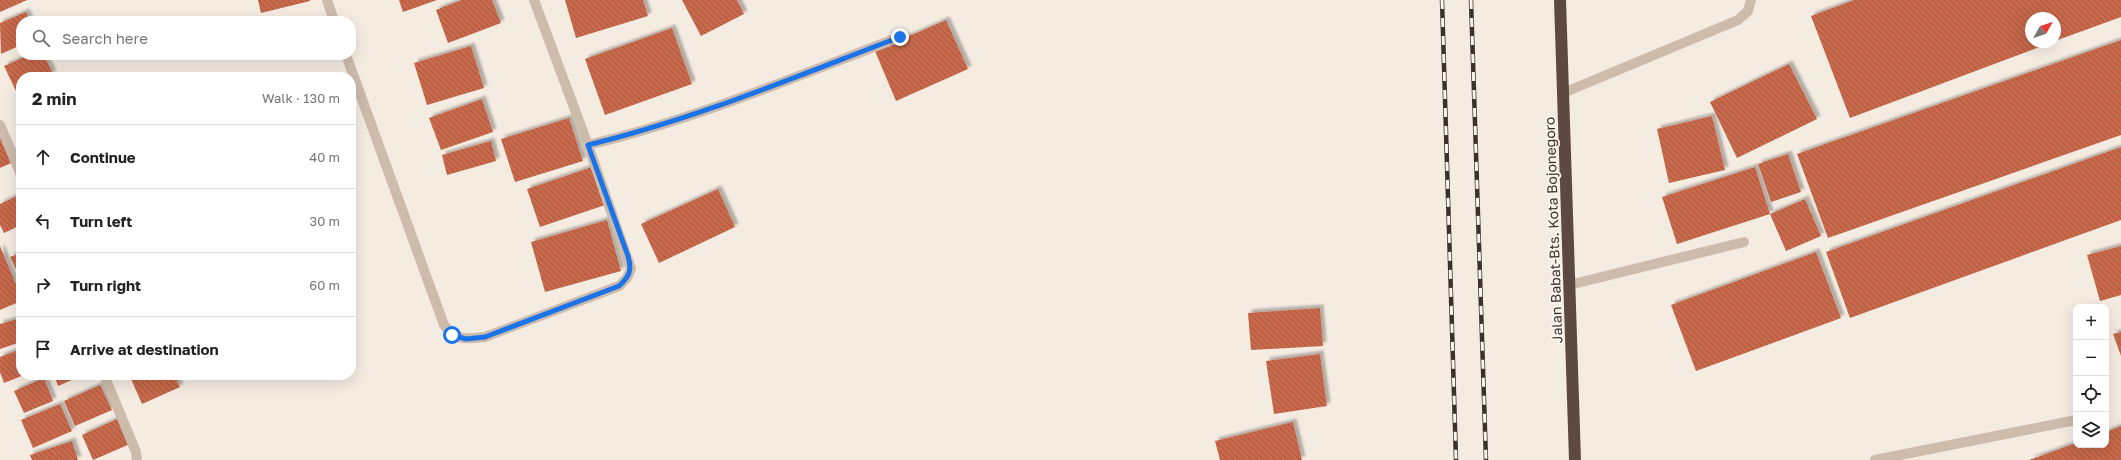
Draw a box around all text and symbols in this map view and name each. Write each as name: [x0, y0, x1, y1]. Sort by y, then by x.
north arrow: [2025, 12, 2061, 48]
search box: [16, 16, 356, 60]
icon: search: [30, 27, 52, 49]
route end: [891, 28, 909, 46]
text: Search here: [62, 29, 148, 47]
text: 2 min: [32, 88, 76, 109]
text: Walk · 130 m: [262, 90, 340, 106]
street label: Jalan Babat-Bts. Kota Bojonegoro: [1541, 116, 1565, 344]
icon: ahead: [32, 146, 54, 168]
text: Continue: [70, 148, 136, 166]
text: 40 m: [309, 149, 340, 165]
icon: left: [32, 210, 54, 232]
text: Turn left: [70, 212, 132, 230]
text: 30 m: [310, 213, 340, 229]
icon: right: [32, 274, 54, 296]
text: Turn right: [70, 276, 141, 294]
text: 60 m: [309, 277, 340, 293]
map controls: [2073, 304, 2109, 448]
button: +: [2073, 304, 2109, 340]
route start: [443, 326, 461, 344]
icon: arrive: [32, 338, 54, 360]
text: Arrive at destination: [70, 340, 219, 358]
button: −: [2073, 340, 2109, 376]
button: locate: [2073, 376, 2109, 412]
button: layers: [2073, 412, 2109, 448]

